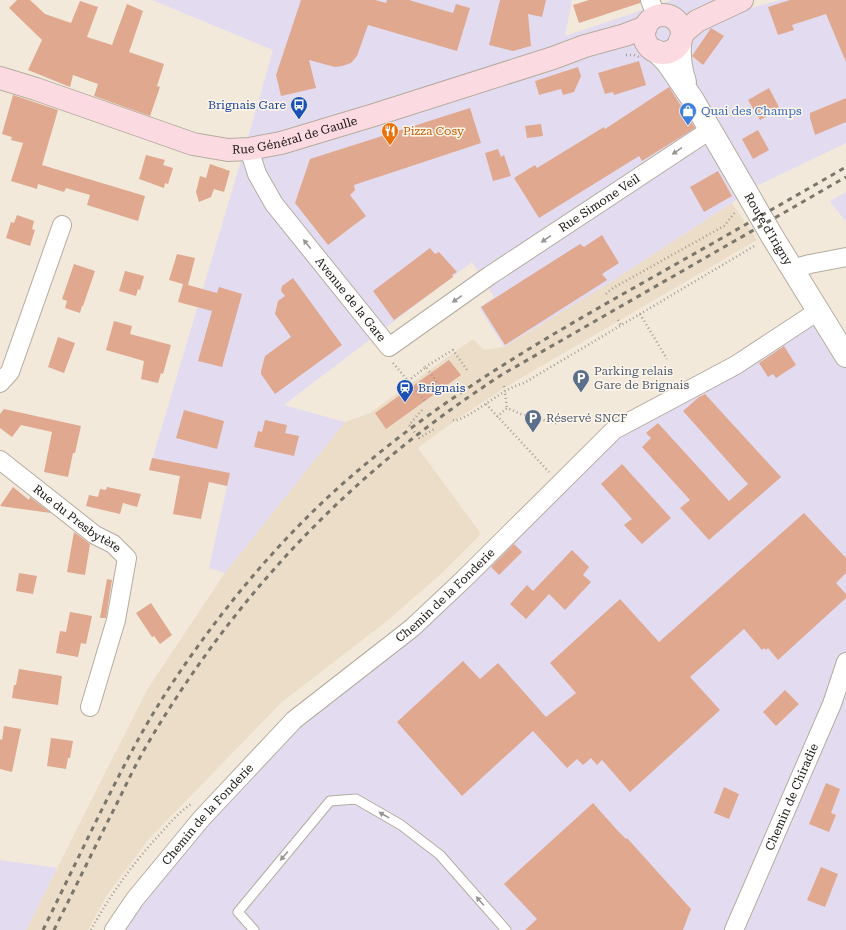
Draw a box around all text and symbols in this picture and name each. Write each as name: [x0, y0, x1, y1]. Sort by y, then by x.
bus stop icon: Brignais Gare: [289, 95, 309, 120]
place label: Brignais Gare: [208, 98, 286, 112]
shop icon: Quai des Champs: [678, 101, 698, 126]
place label: Quai des Champs: [701, 104, 802, 118]
street label: Rue Général de Gaulle: [232, 113, 359, 157]
restaurant icon: Pizza Cosy: [380, 121, 400, 146]
place label: Pizza Cosy: [403, 124, 465, 138]
one-way arrow: [672, 147, 682, 155]
street label: Rue Simone Veil: [556, 171, 643, 235]
street label: Route d'Irigny: [741, 190, 796, 269]
one-way arrow: [540, 235, 551, 242]
one-way arrow: [303, 239, 311, 250]
street label: Avenue de la Gare: [313, 254, 389, 345]
one-way arrow: [452, 295, 462, 303]
place label: Parking relais Gare de Brignais: [594, 364, 690, 392]
parking icon: Parking relais Gare de Brignais: [571, 368, 591, 393]
station icon: Brignais: [395, 378, 415, 403]
place label: Brignais: [418, 381, 466, 395]
parking icon: Réservé SNCF: [523, 408, 543, 433]
place label: Réservé SNCF: [546, 411, 627, 425]
street label: Rue du Presbytère: [30, 482, 124, 555]
street label: Chemin de la Fonderie: [393, 545, 498, 645]
street label: Chemin de Chiradie: [762, 741, 821, 853]
street label: Chemin de la Fonderie: [159, 761, 256, 868]
one-way arrow: [378, 811, 390, 818]
one-way arrow: [279, 851, 288, 862]
one-way arrow: [475, 896, 485, 906]

